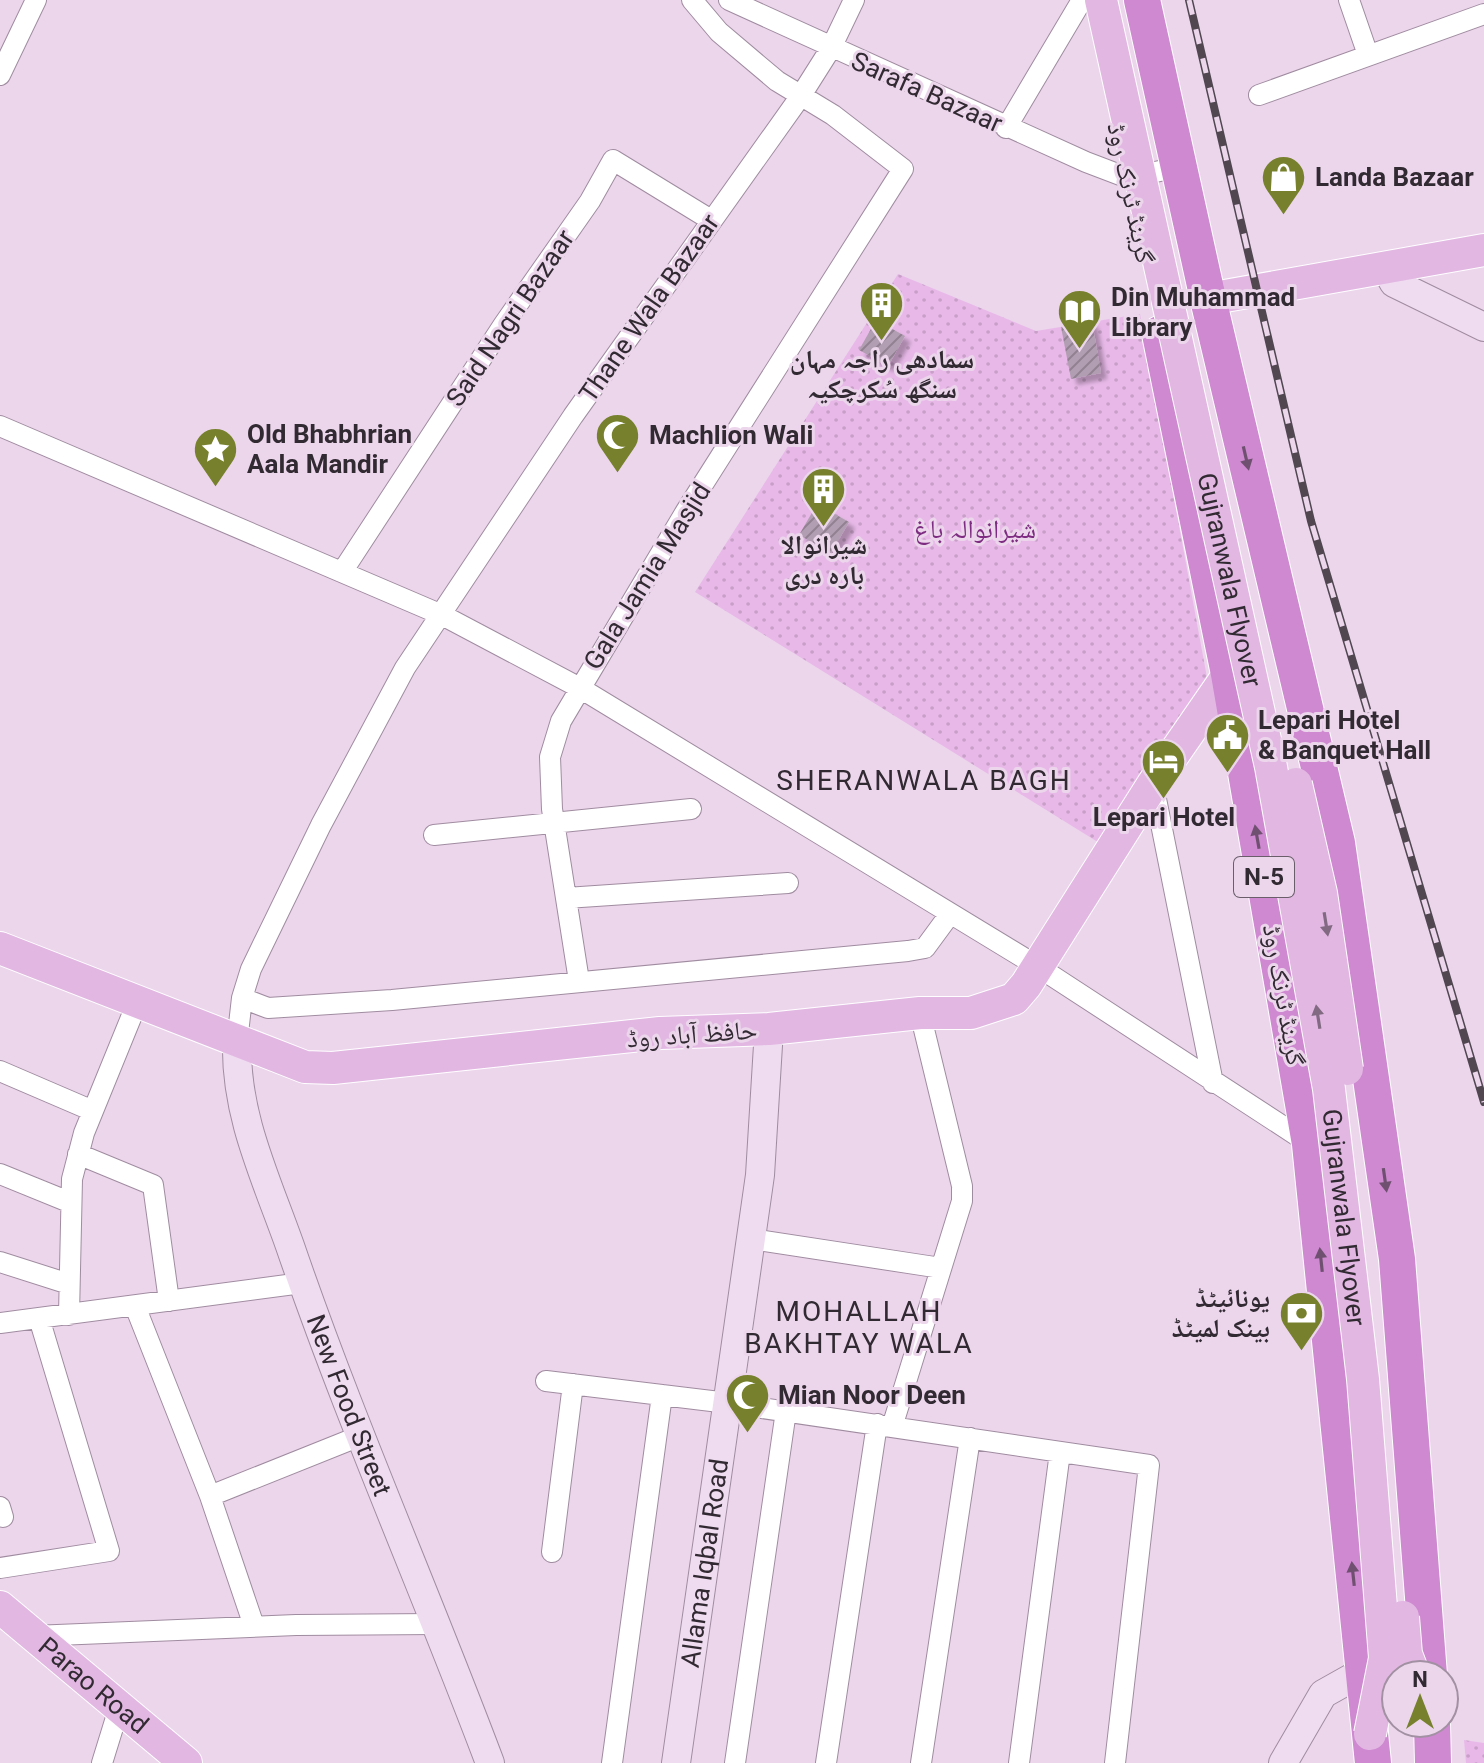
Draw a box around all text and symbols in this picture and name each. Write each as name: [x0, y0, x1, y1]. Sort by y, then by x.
street label: Sarafa Bazaar: [847, 45, 1007, 139]
street label: گرینڈ ٹرنک روڈ: [1101, 120, 1161, 266]
shop icon: Landa Bazaar: [1260, 153, 1308, 216]
place label: Landa Bazaar: [1315, 162, 1474, 192]
street label: Thane Wala Bazaar: [573, 208, 725, 408]
street label: Said Nagri Bazaar: [440, 224, 580, 412]
building icon: سمادھی راجہ مہان سنگھ سُکرچکیہ: [858, 280, 906, 343]
place label: Din Muhammad Library: [1111, 282, 1295, 342]
library icon: Din Muhammad Library: [1056, 288, 1104, 351]
place label: سمادھی راجہ مہان سنگھ سُکرچکیہ: [790, 344, 974, 404]
mosque icon: Machlion Wali: [594, 411, 642, 474]
place label: Old Bhabhrian Aala Mandir: [247, 419, 412, 479]
place label: Machlion Wali: [649, 420, 813, 450]
place icon: Old Bhabhrian Aala Mandir: [192, 425, 240, 488]
one-way arrow: [1240, 446, 1253, 471]
building icon: شیرانوالا بارہ دری: [800, 466, 848, 529]
street label: Gujranwala Flyover: [1191, 470, 1268, 690]
street label: Gala Jamia Masjid: [577, 477, 717, 675]
park label: شیرانوالہ باغ: [914, 514, 1036, 545]
place label: شیرانوالا بارہ دری: [781, 530, 867, 591]
place label: Lepari Hotel & Banquet Hall: [1258, 705, 1431, 765]
public building icon: Lepari Hotel & Banquet Hall: [1203, 711, 1251, 774]
hotel icon: Lepari Hotel: [1140, 738, 1188, 801]
district label: SHERANWALA BAGH: [776, 764, 1072, 797]
place label: Lepari Hotel: [1093, 802, 1235, 832]
one-way arrow: [1250, 824, 1263, 849]
road number: N-5: [1234, 857, 1294, 897]
one-way arrow: [1320, 912, 1333, 937]
street label: گرینڈ ٹرنک روڈ: [1257, 922, 1311, 1068]
one-way arrow: [1311, 1005, 1323, 1030]
street label: حافظ آباد روڈ: [626, 1014, 758, 1054]
street label: Gujranwala Flyover: [1316, 1107, 1372, 1328]
one-way arrow: [1379, 1168, 1392, 1193]
one-way arrow: [1315, 1247, 1328, 1272]
place label: یونائیٹڈ بینک لمیٹڈ: [1172, 1283, 1270, 1343]
bank icon: یونائیٹڈ بینک لمیٹڈ: [1277, 1289, 1325, 1352]
district label: MOHALLAH BAKHTAY WALA: [744, 1295, 974, 1360]
street label: New Food Street: [301, 1310, 398, 1500]
mosque icon: Mian Noor Deen: [723, 1371, 771, 1434]
place label: Mian Noor Deen: [778, 1380, 966, 1410]
street label: Allama Iqbal Road: [675, 1457, 734, 1669]
one-way arrow: [1347, 1561, 1360, 1586]
street label: Parao Road: [33, 1631, 154, 1740]
north arrow: [1380, 1659, 1460, 1739]
text: N: [1412, 1667, 1428, 1692]

